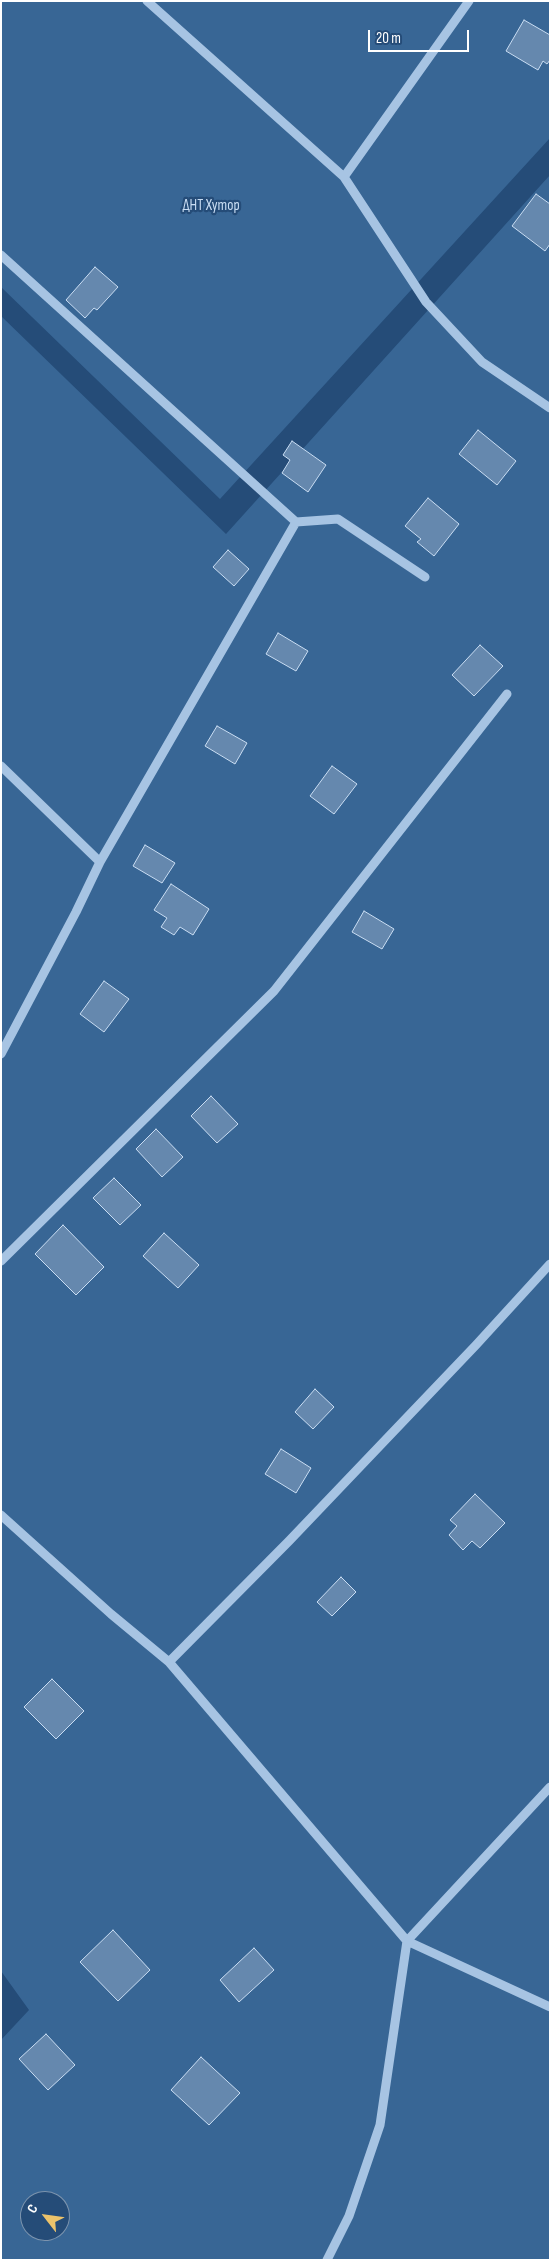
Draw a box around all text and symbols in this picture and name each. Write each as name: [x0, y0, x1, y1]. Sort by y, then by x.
scale bar: [371, 20, 472, 52]
text: 20 m: [376, 29, 401, 48]
park label: ДНТ Хутор: [182, 197, 240, 215]
north arrow: [20, 2191, 70, 2241]
text: С: [23, 2201, 42, 2216]

